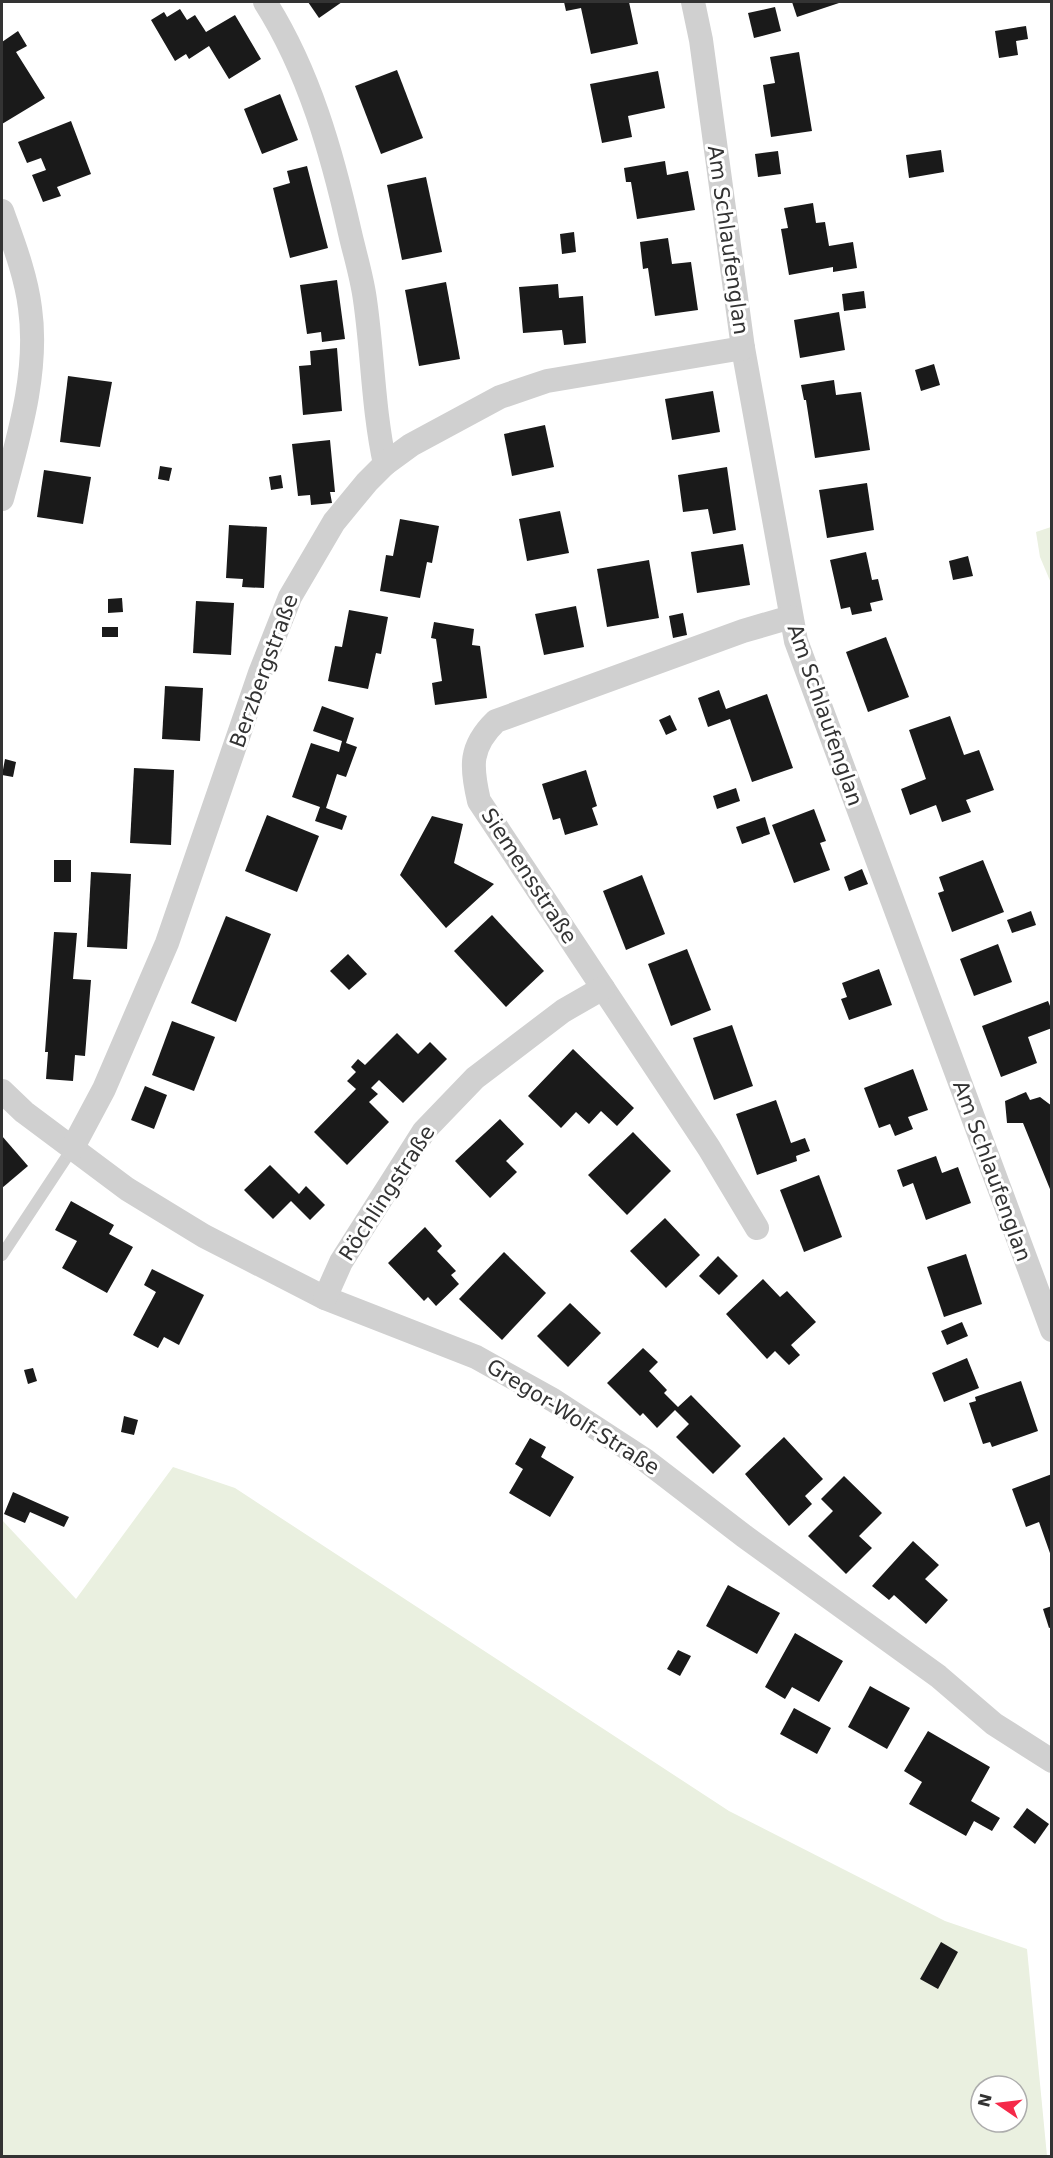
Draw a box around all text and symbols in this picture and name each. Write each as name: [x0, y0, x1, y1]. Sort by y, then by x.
street label: Am Schlaufenglan: [703, 144, 753, 336]
street label: Berzbergstraße: [225, 591, 303, 751]
street label: Am Schlaufenglan: [783, 621, 867, 809]
street label: Siemensstraße: [476, 804, 582, 948]
street label: Am Schlaufenglan: [948, 1077, 1036, 1265]
street label: Röchlingstraße: [334, 1121, 440, 1265]
street label: Gregor-Wolf-Straße: [482, 1354, 664, 1480]
north arrow: [969, 2074, 1029, 2134]
text: N: [974, 2092, 996, 2109]

